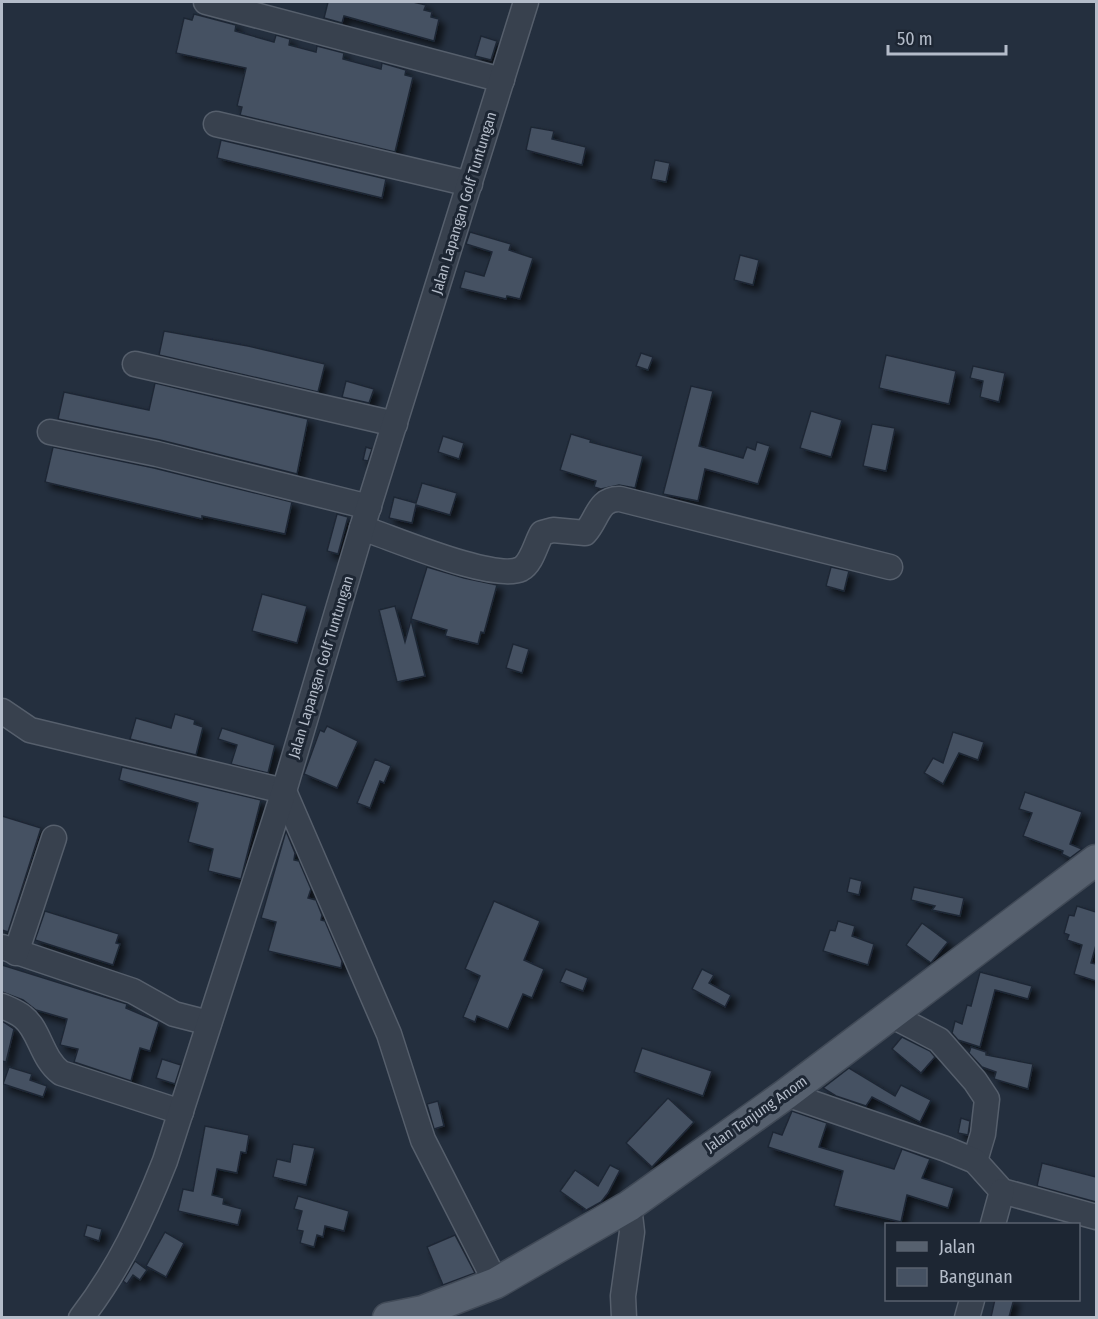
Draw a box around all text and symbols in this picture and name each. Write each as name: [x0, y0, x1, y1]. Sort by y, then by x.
scale bar: [888, 18, 1006, 56]
text: 50 m: [897, 28, 933, 50]
street label: Jalan Lapangan Golf Tuntungan: [428, 110, 500, 296]
street label: Jalan Lapangan Golf Tuntungan: [285, 574, 357, 760]
street label: Jalan Tanjung Anom: [701, 1072, 811, 1156]
legend: [885, 1223, 1080, 1301]
text: Jalan: [939, 1236, 976, 1258]
text: Bangunan: [939, 1266, 1013, 1288]

